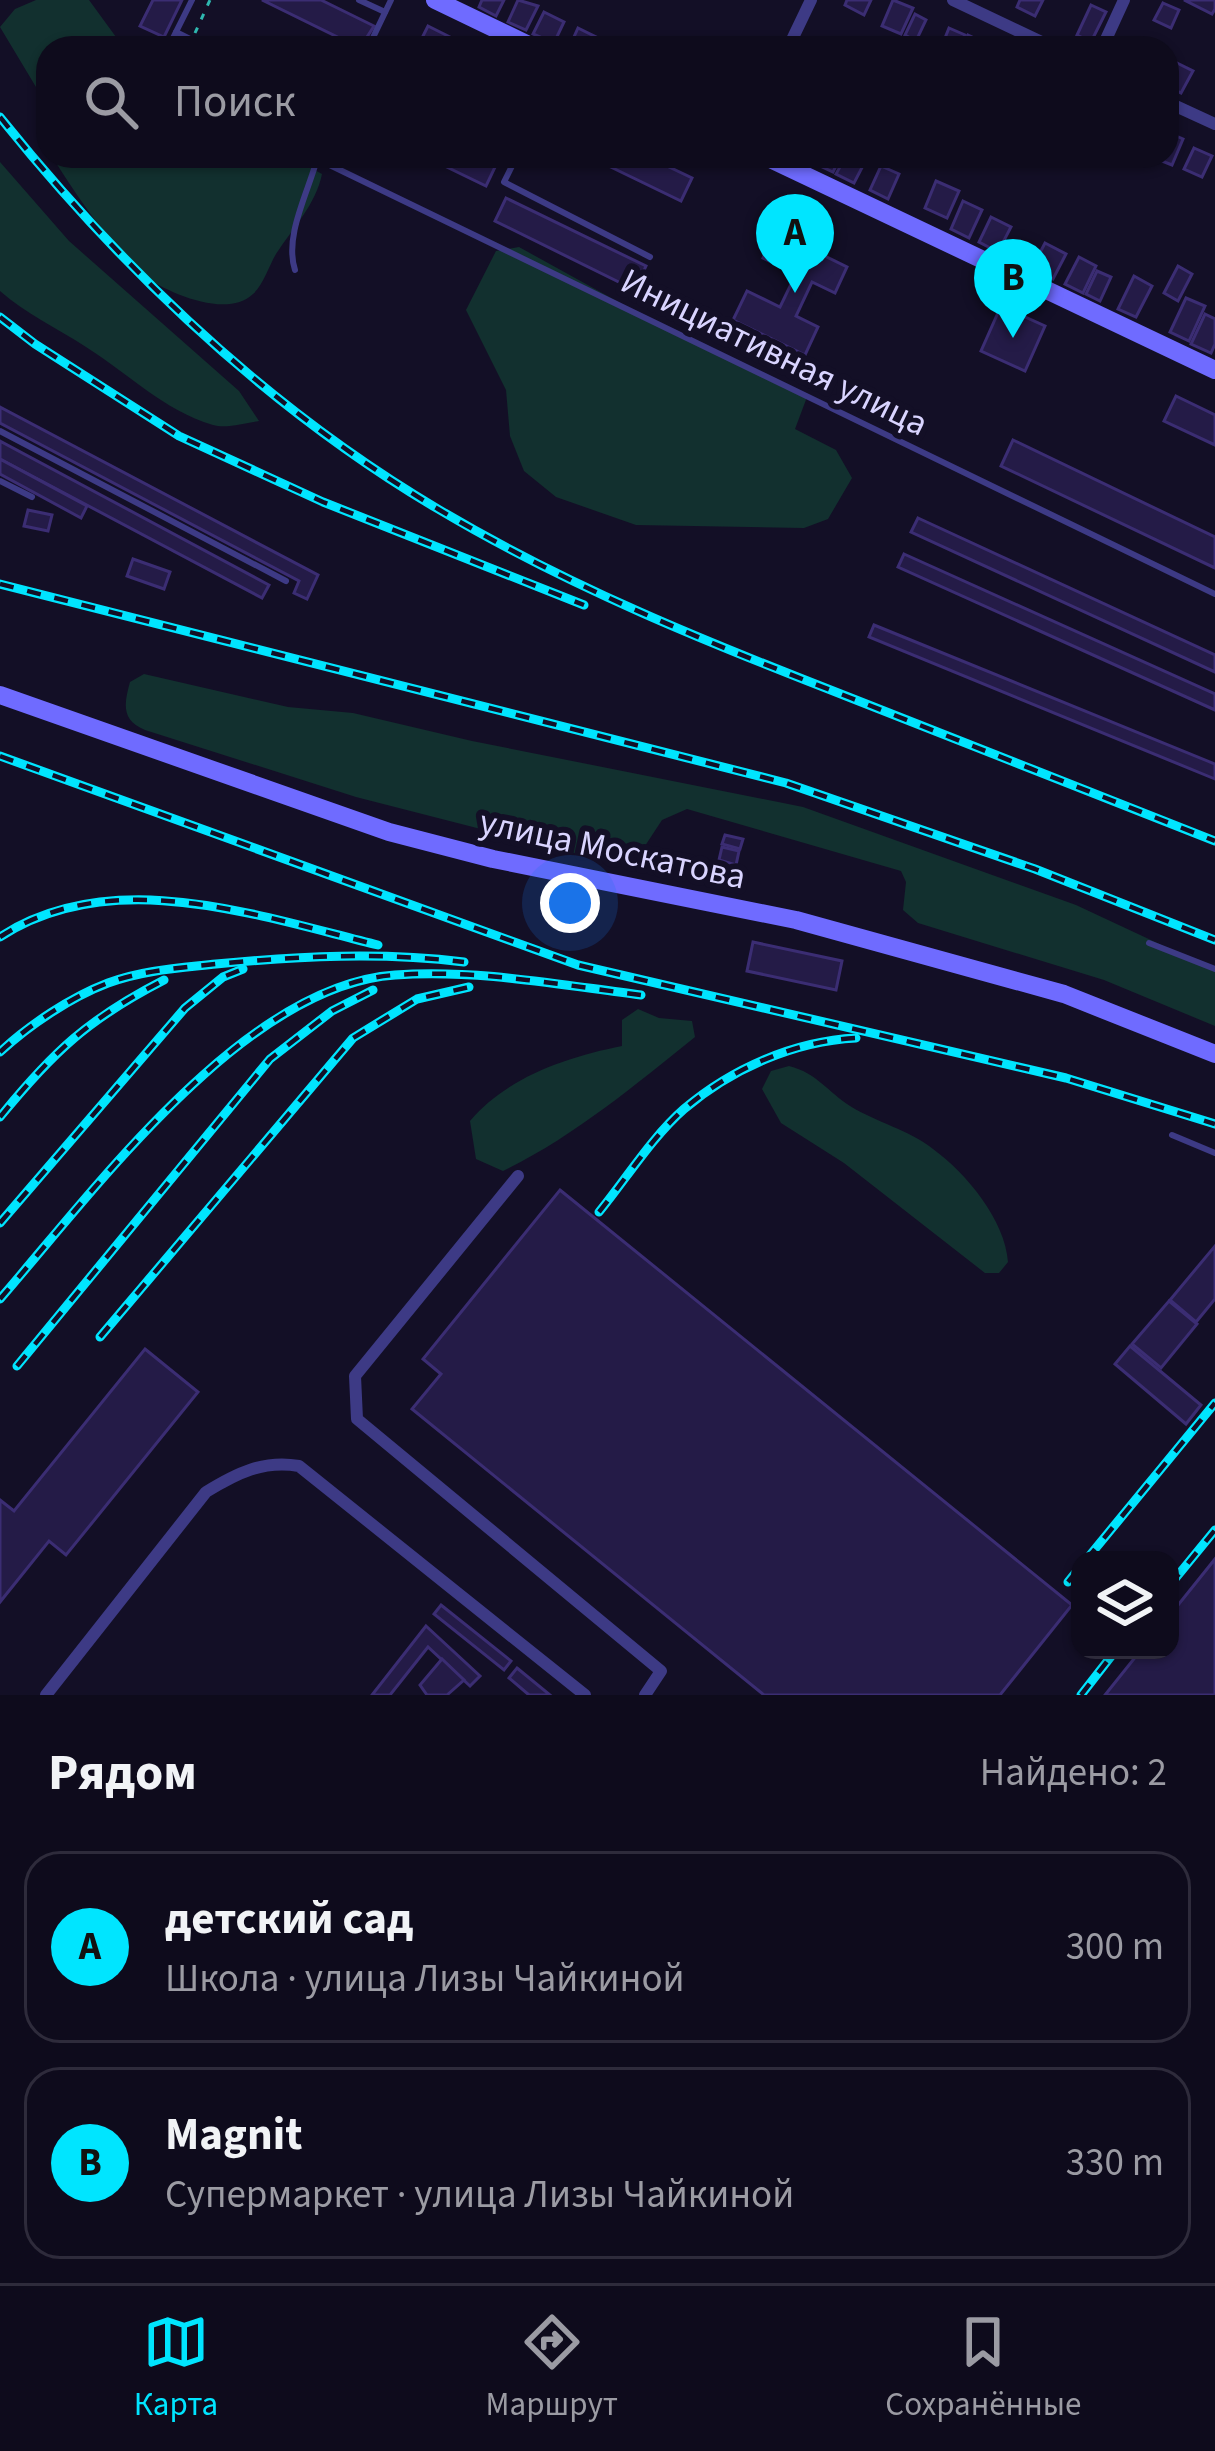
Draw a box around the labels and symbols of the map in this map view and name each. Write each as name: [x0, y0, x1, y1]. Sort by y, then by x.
pin: A: [756, 194, 834, 293]
pin: B: [974, 239, 1052, 338]
street label: Инициативная улица: [612, 256, 937, 449]
street label: улица Москатова: [475, 796, 750, 903]
your location: [540, 873, 600, 933]

